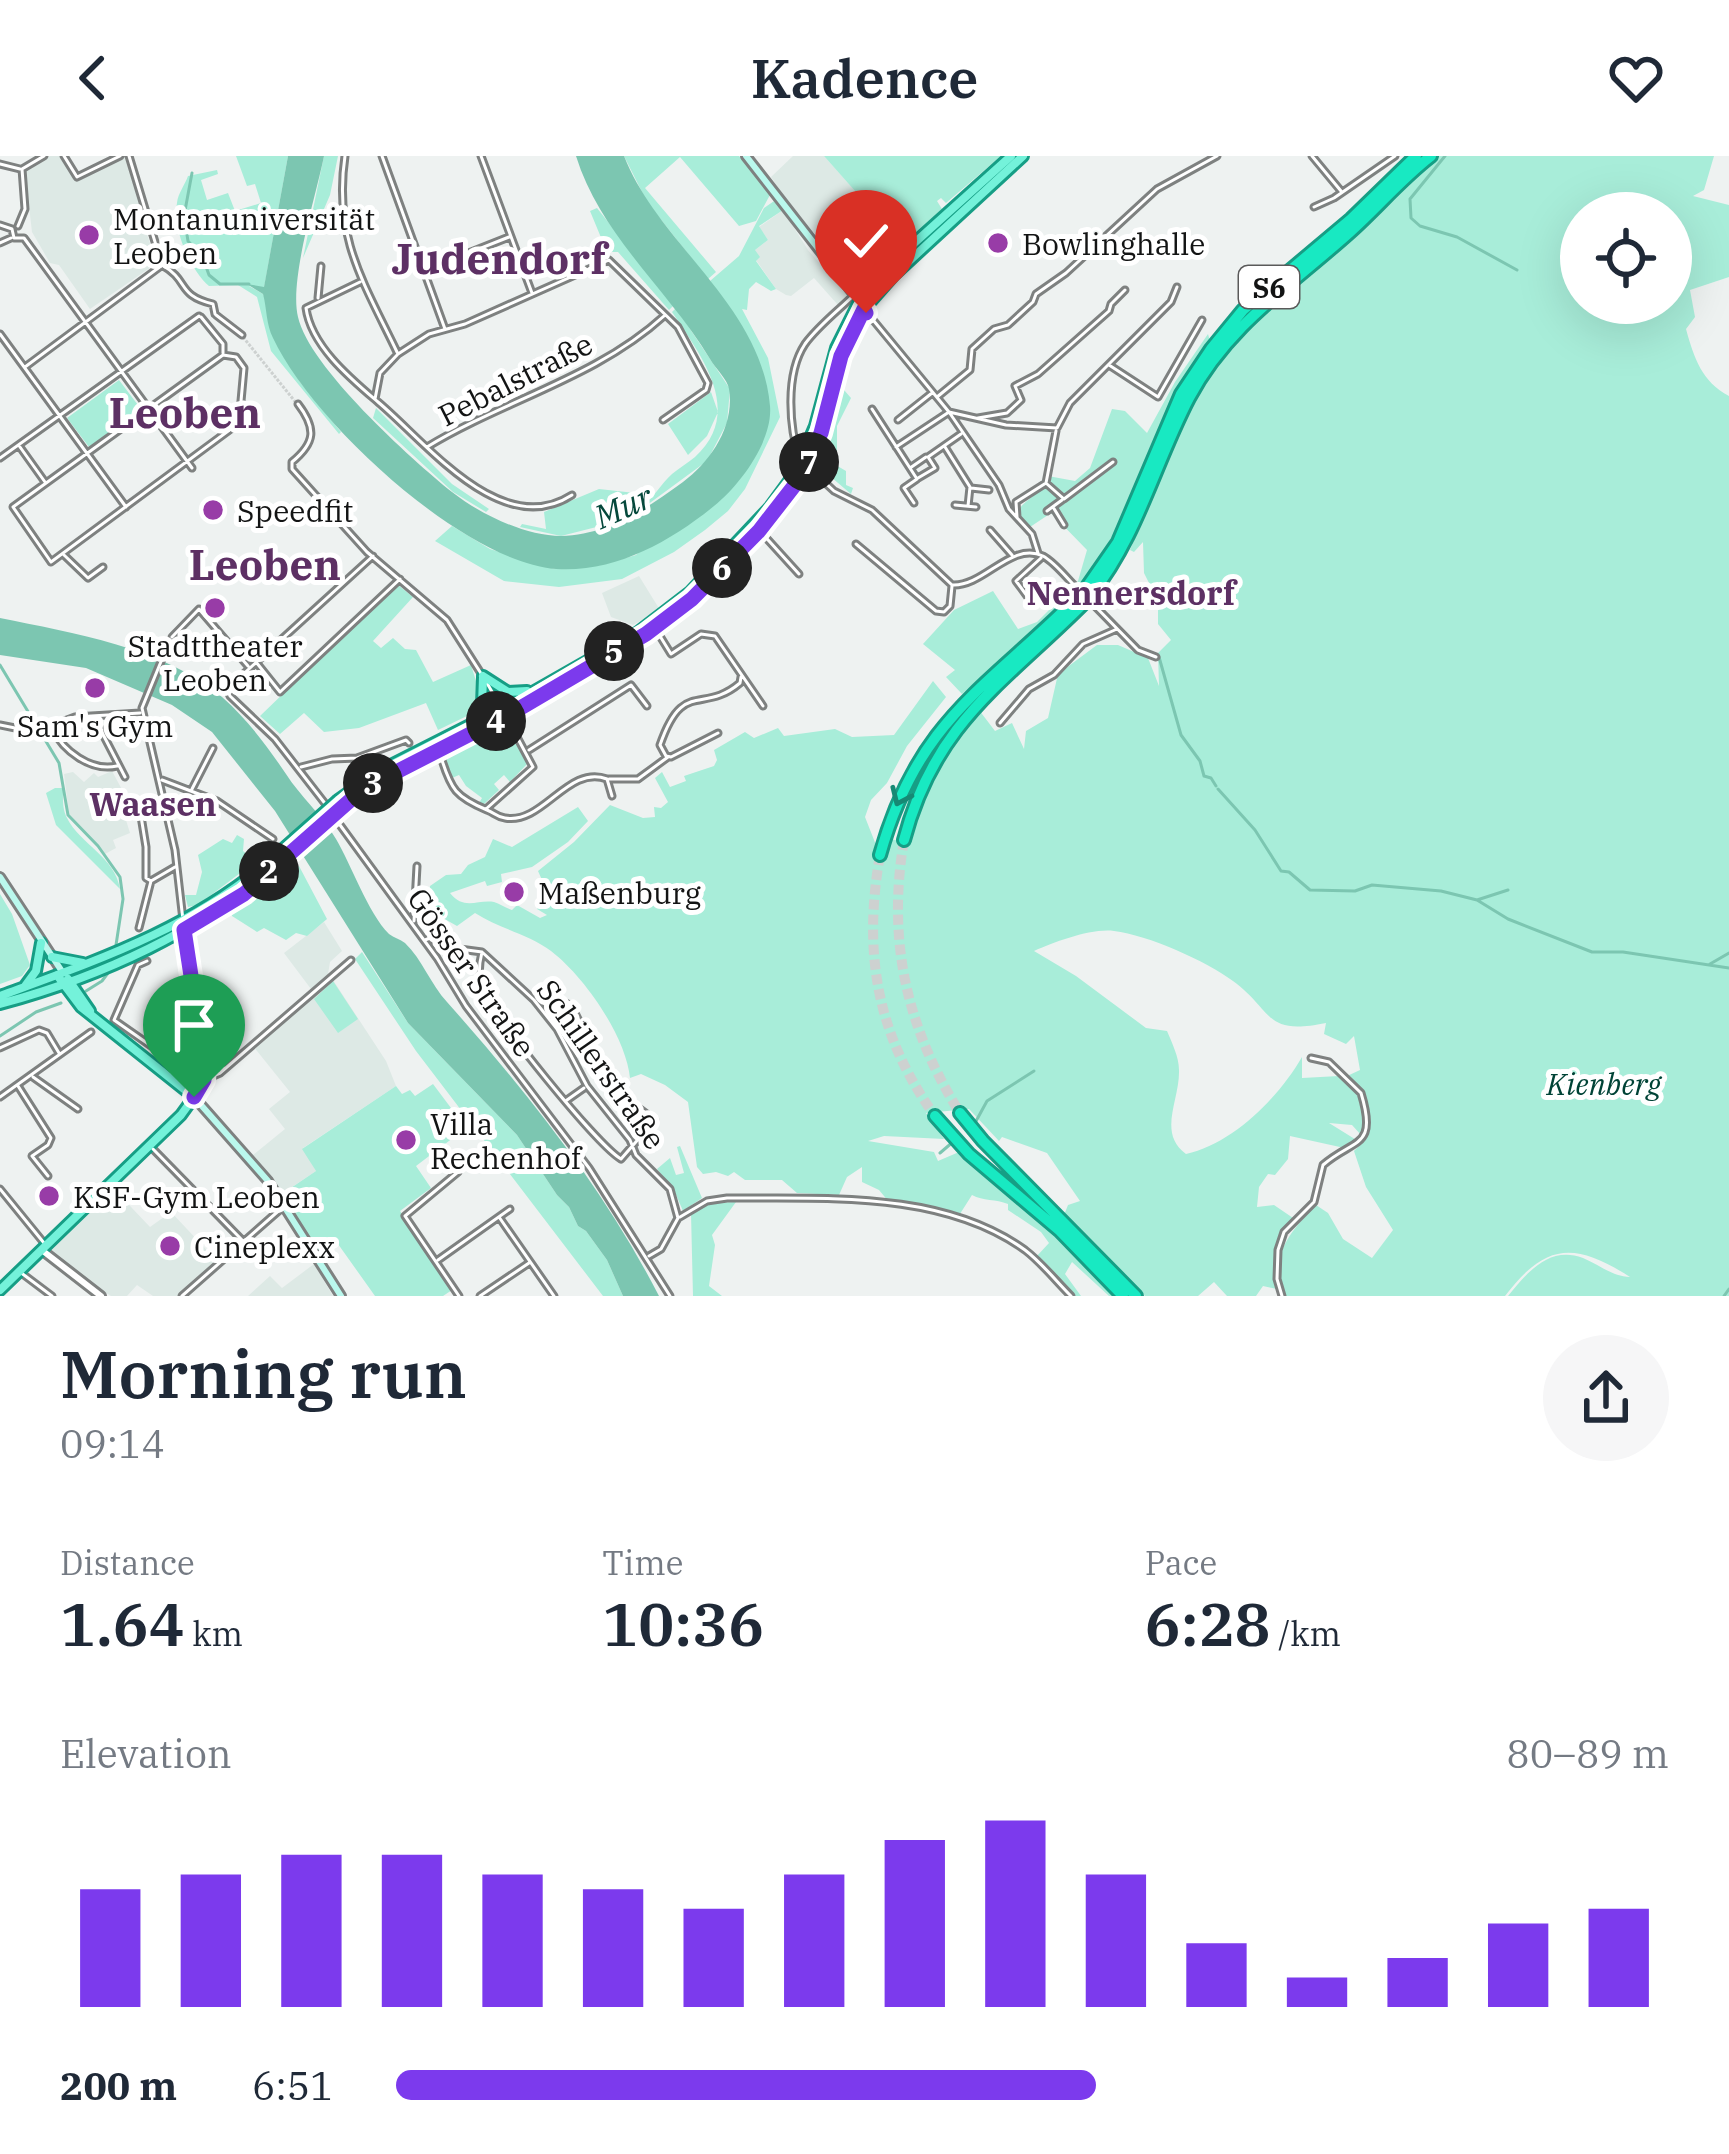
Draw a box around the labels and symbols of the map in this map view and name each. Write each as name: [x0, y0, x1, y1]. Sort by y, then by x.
pin: [815, 190, 917, 313]
place label: Montanuniversität Leoben: [113, 199, 375, 272]
marker: Montanuniversität Leoben: [76, 222, 102, 248]
place label: Bowlinghalle: [1022, 224, 1205, 263]
marker: Bowlinghalle: [985, 230, 1011, 256]
district label: Judendorf: [392, 231, 610, 286]
road number: S6: [1239, 266, 1299, 308]
street label: Pebalstraße: [431, 324, 599, 434]
district label: Leoben: [109, 385, 261, 440]
pin: 7: [779, 432, 839, 492]
water label: Mur: [586, 474, 660, 538]
place label: Speedfit: [237, 491, 353, 530]
marker: Speedfit: [200, 497, 226, 523]
district label: Leoben: [189, 537, 341, 592]
pin: 6: [692, 538, 752, 598]
district label: Nennersdorf: [1026, 571, 1238, 614]
marker: Stadttheater Leoben: [202, 595, 228, 621]
pin: 5: [584, 621, 644, 681]
place label: Stadttheater Leoben: [128, 626, 302, 699]
marker: Sam's Gym: [82, 675, 108, 701]
pin: 4: [466, 691, 526, 751]
place label: Sam's Gym: [17, 706, 173, 745]
pin: 3: [343, 753, 403, 813]
district label: Waasen: [89, 782, 217, 825]
one-way arrow: [890, 785, 914, 807]
pin: 2: [239, 841, 299, 901]
place label: Maßenburg: [538, 873, 701, 912]
marker: Maßenburg: [501, 879, 527, 905]
street label: Gösser Straße: [399, 880, 545, 1064]
street label: Schillerstraße: [529, 971, 675, 1157]
pin: [143, 974, 245, 1097]
park label: Kienberg: [1545, 1064, 1662, 1103]
place label: Villa Rechenhof: [430, 1104, 583, 1177]
marker: Villa Rechenhof: [393, 1127, 419, 1153]
place label: KSF-Gym Leoben: [73, 1177, 320, 1216]
marker: KSF-Gym Leoben: [36, 1183, 62, 1209]
place label: Cineplexx: [194, 1227, 335, 1266]
marker: Cineplexx: [157, 1233, 183, 1259]

